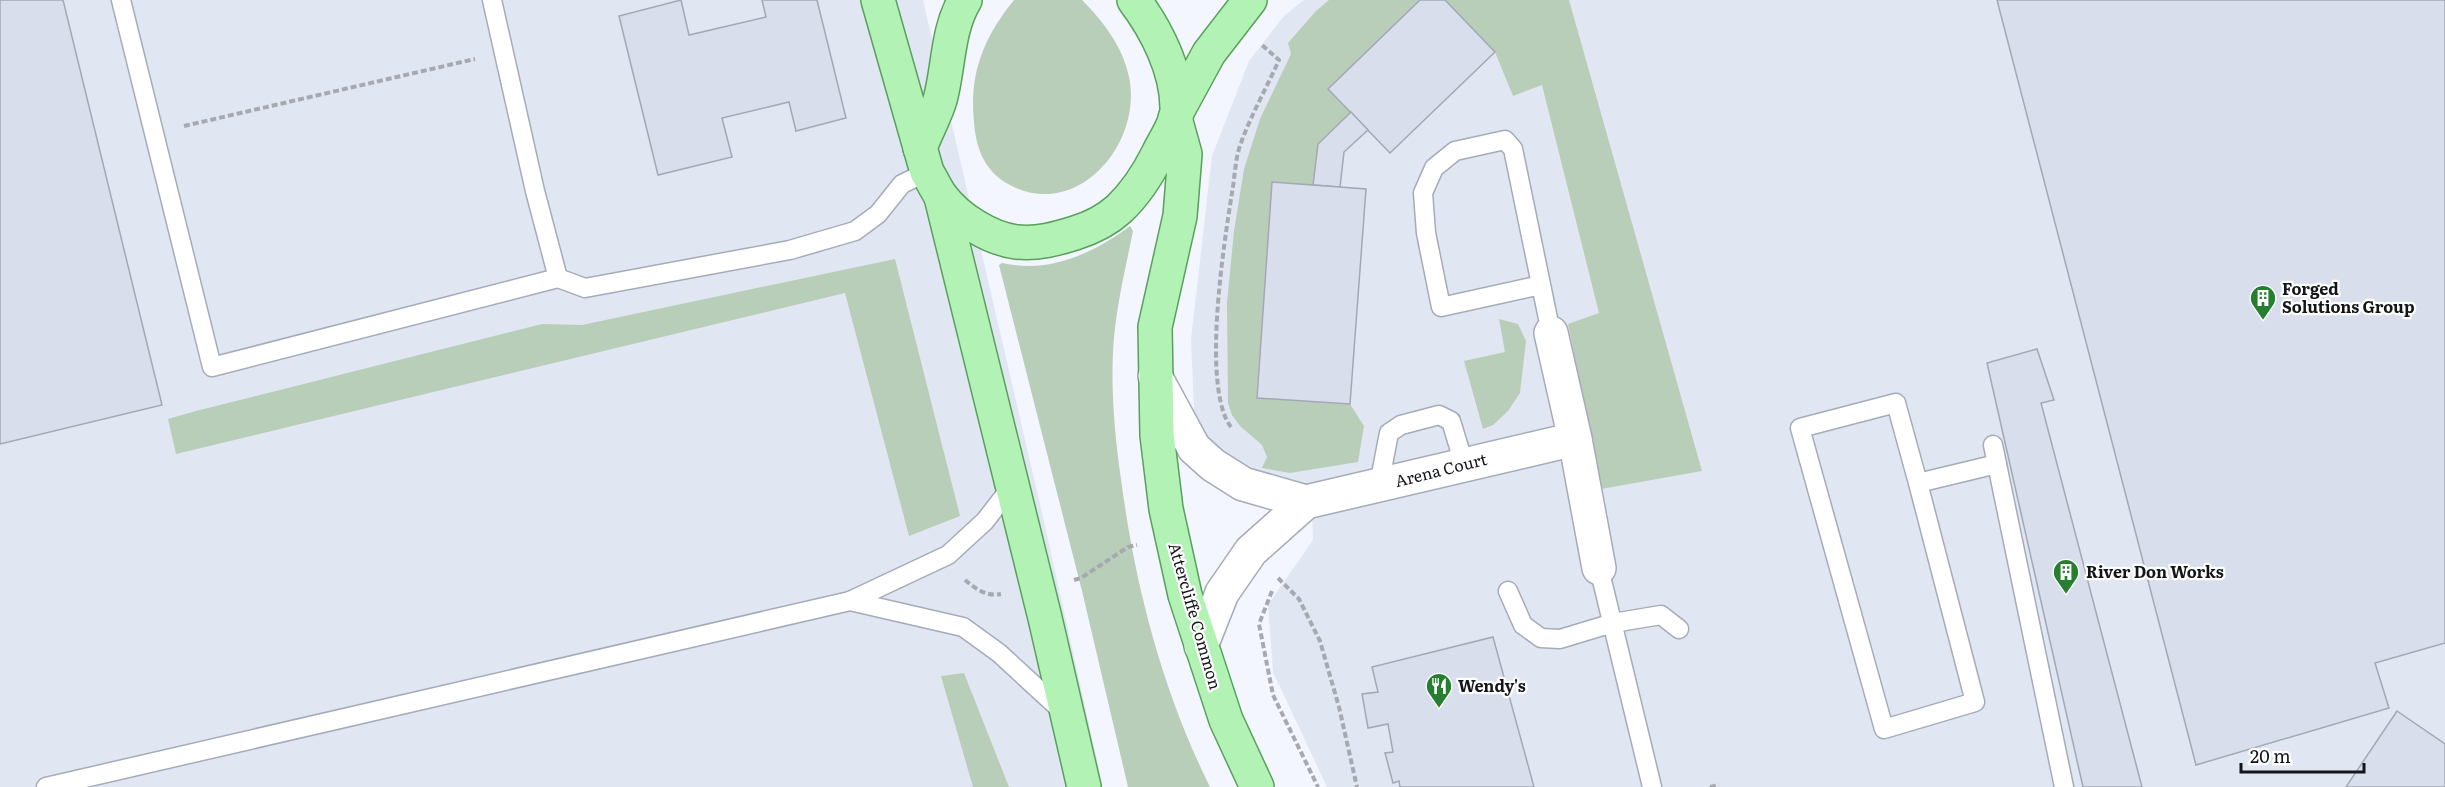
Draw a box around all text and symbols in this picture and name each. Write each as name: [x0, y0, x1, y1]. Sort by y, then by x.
place label: Forged Solutions Group: [2282, 276, 2415, 318]
building icon: Forged Solutions Group: [2248, 283, 2278, 321]
street label: Arena Court: [1392, 446, 1490, 492]
street label: Attercliffe Common: [1164, 539, 1229, 692]
building icon: River Don Works: [2051, 557, 2081, 595]
place label: River Don Works: [2086, 559, 2224, 583]
restaurant icon: Wendy's: [1424, 671, 1454, 709]
place label: Wendy's: [1458, 673, 1526, 697]
scale bar: [2241, 736, 2364, 774]
text: 20 m: [2250, 742, 2291, 769]

